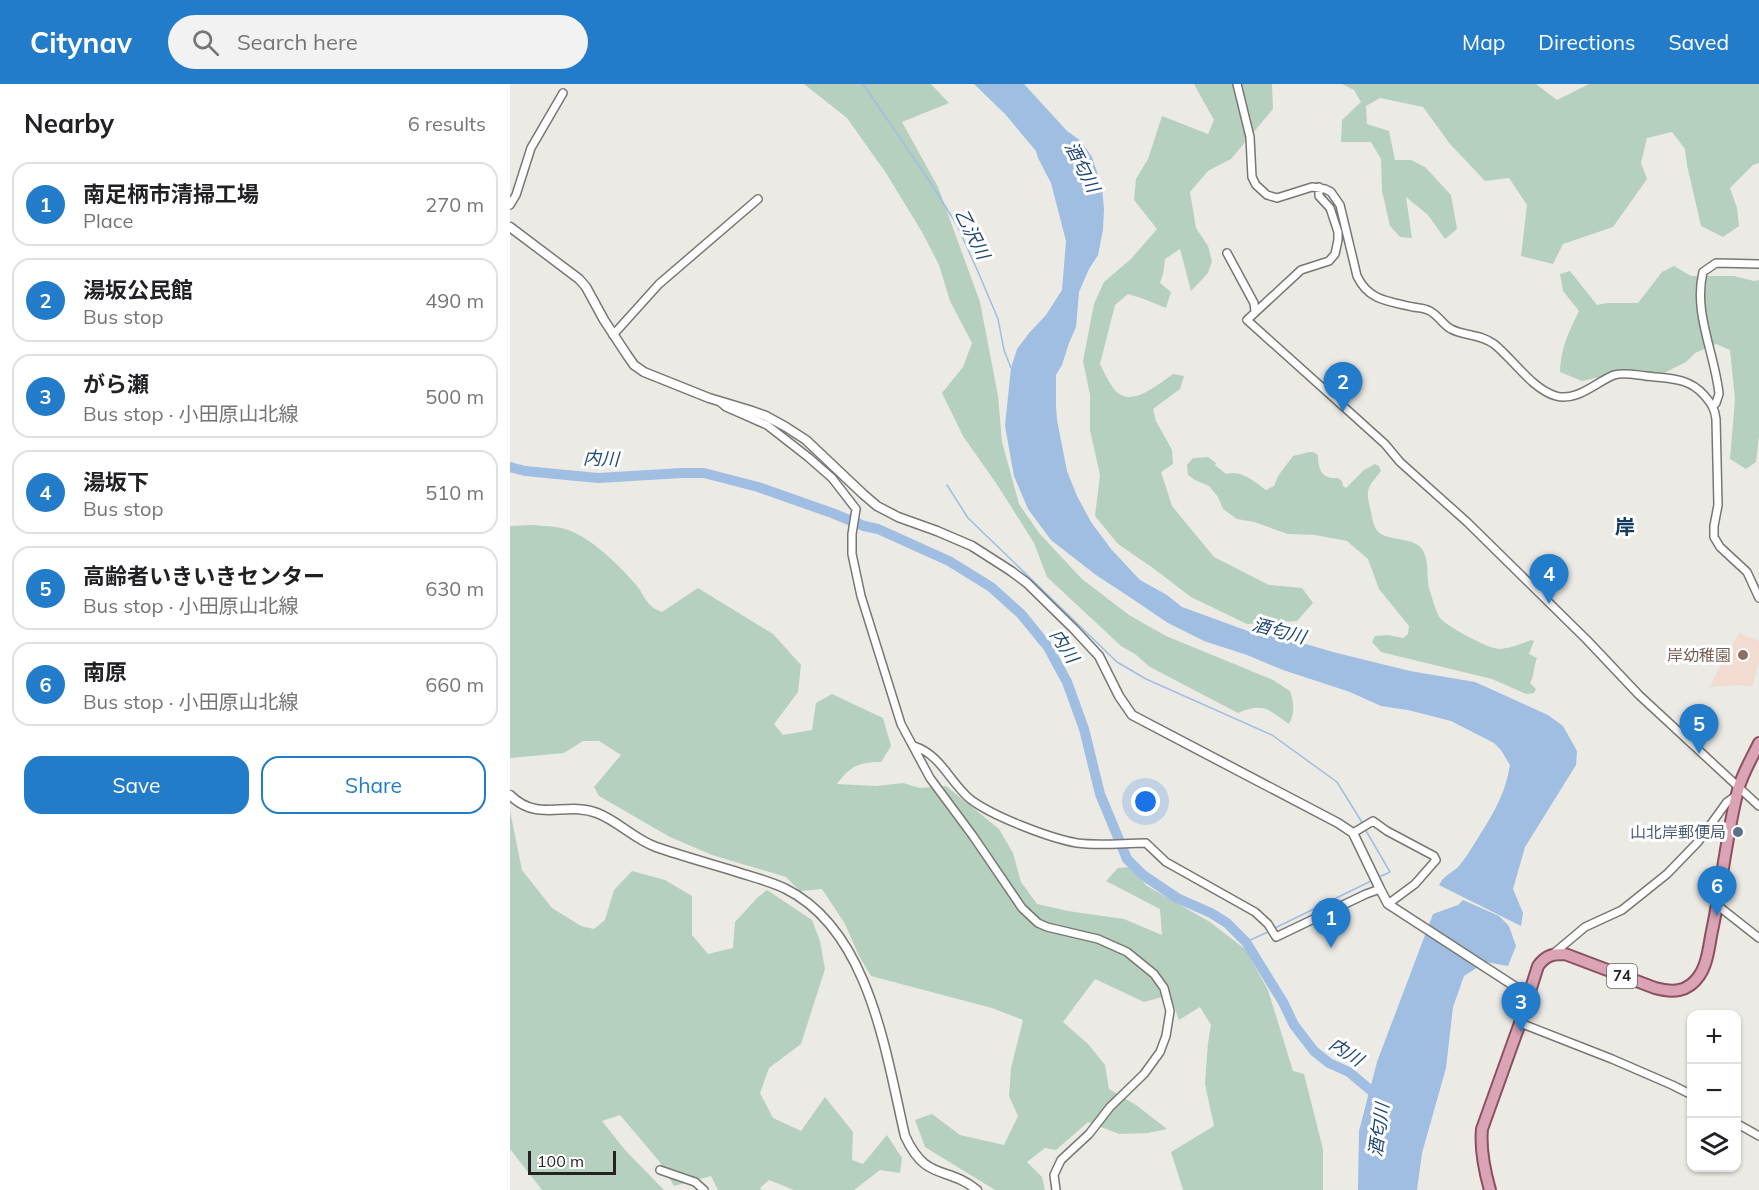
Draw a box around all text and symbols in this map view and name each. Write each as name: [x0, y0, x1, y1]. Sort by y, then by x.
search box: [168, 15, 588, 69]
text: Citynav: [30, 25, 132, 60]
icon: search: [189, 26, 222, 59]
text: Search here: [237, 28, 358, 56]
text: Map: [1462, 29, 1505, 55]
text: Directions: [1538, 29, 1635, 55]
text: Saved: [1668, 29, 1729, 55]
text: Nearby: [24, 107, 114, 140]
text: 6 results: [408, 111, 486, 136]
water label: 酒匂川: [1060, 137, 1106, 198]
text: 南足柄市清掃工場: [83, 180, 259, 208]
text: 1: [40, 192, 52, 217]
text: 270 m: [425, 192, 484, 217]
water label: 乙沢川: [950, 204, 996, 265]
text: Place: [83, 208, 133, 233]
text: 湯坂公民館: [83, 276, 193, 304]
text: 2: [40, 288, 52, 313]
text: 490 m: [425, 288, 484, 313]
text: Bus stop: [83, 304, 163, 329]
pin: 2: [1324, 362, 1362, 412]
text: がら瀬: [83, 370, 149, 398]
text: 3: [40, 384, 52, 409]
text: 500 m: [425, 384, 484, 409]
text: Bus stop · 小田原山北線: [83, 401, 298, 426]
water label: 内川: [583, 446, 621, 471]
text: 湯坂下: [83, 468, 149, 496]
text: 4: [40, 480, 52, 505]
text: 510 m: [425, 480, 484, 505]
text: Bus stop: [83, 496, 163, 521]
district label: 岸: [1615, 514, 1635, 539]
pin: 4: [1530, 554, 1568, 604]
text: 高齢者いきいきセンター: [83, 562, 325, 590]
text: 5: [40, 576, 52, 601]
text: 630 m: [425, 576, 484, 601]
text: Bus stop · 小田原山北線: [83, 593, 298, 618]
water label: 酒匂川: [1250, 612, 1310, 649]
water label: 内川: [1045, 624, 1085, 669]
place label: 岸幼稚園: [1667, 645, 1731, 665]
marker: 岸幼稚園: [1736, 648, 1750, 662]
text: 南原: [83, 658, 127, 686]
text: 6: [40, 672, 52, 697]
text: 660 m: [425, 672, 484, 697]
text: Bus stop · 小田原山北線: [83, 689, 298, 714]
pin: 5: [1680, 704, 1718, 754]
button: Save: [24, 756, 249, 814]
button: Share: [261, 756, 486, 814]
your location: [1131, 787, 1160, 816]
place label: 山北岸郵便局: [1630, 822, 1726, 842]
marker: 山北岸郵便局: [1731, 825, 1745, 839]
pin: 6: [1698, 866, 1736, 916]
pin: 1: [1312, 898, 1350, 948]
road number: 74: [1607, 964, 1637, 988]
pin: 3: [1502, 982, 1540, 1032]
map controls: [1687, 1010, 1741, 1172]
button: +: [1687, 1010, 1741, 1064]
water label: 内川: [1325, 1032, 1369, 1072]
button: −: [1687, 1064, 1741, 1118]
water label: 酒匂川: [1363, 1100, 1394, 1158]
button: layers: [1687, 1118, 1741, 1172]
scale bar: [528, 1148, 616, 1176]
text: 100 m: [537, 1151, 584, 1171]

